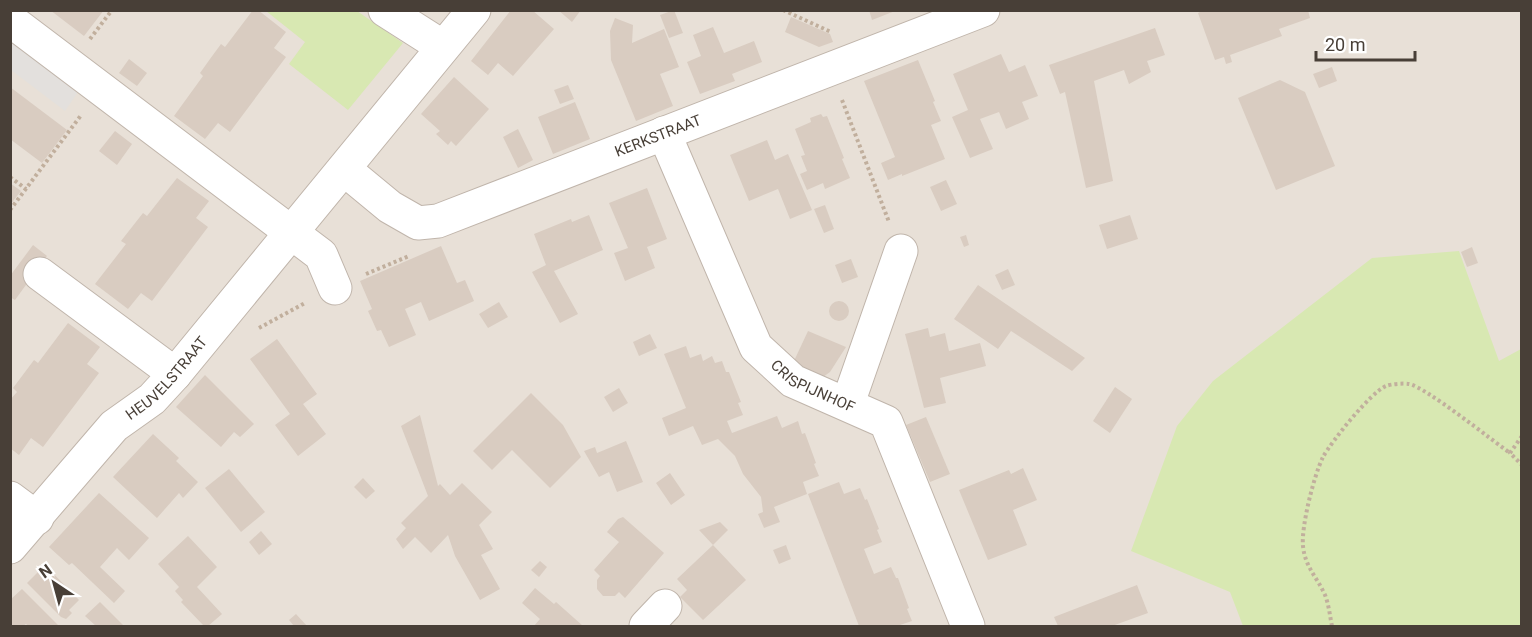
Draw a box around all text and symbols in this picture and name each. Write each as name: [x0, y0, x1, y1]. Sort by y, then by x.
scale bar: [1316, 24, 1415, 62]
text: 20 m: [1325, 34, 1365, 55]
street label: KERKSTRAAT: [612, 111, 704, 161]
street label: HEUVELSTRAAT: [122, 333, 211, 424]
street label: CRISPIJNHOF: [767, 356, 858, 416]
north arrow: [24, 553, 84, 613]
text: N: [35, 560, 56, 582]

